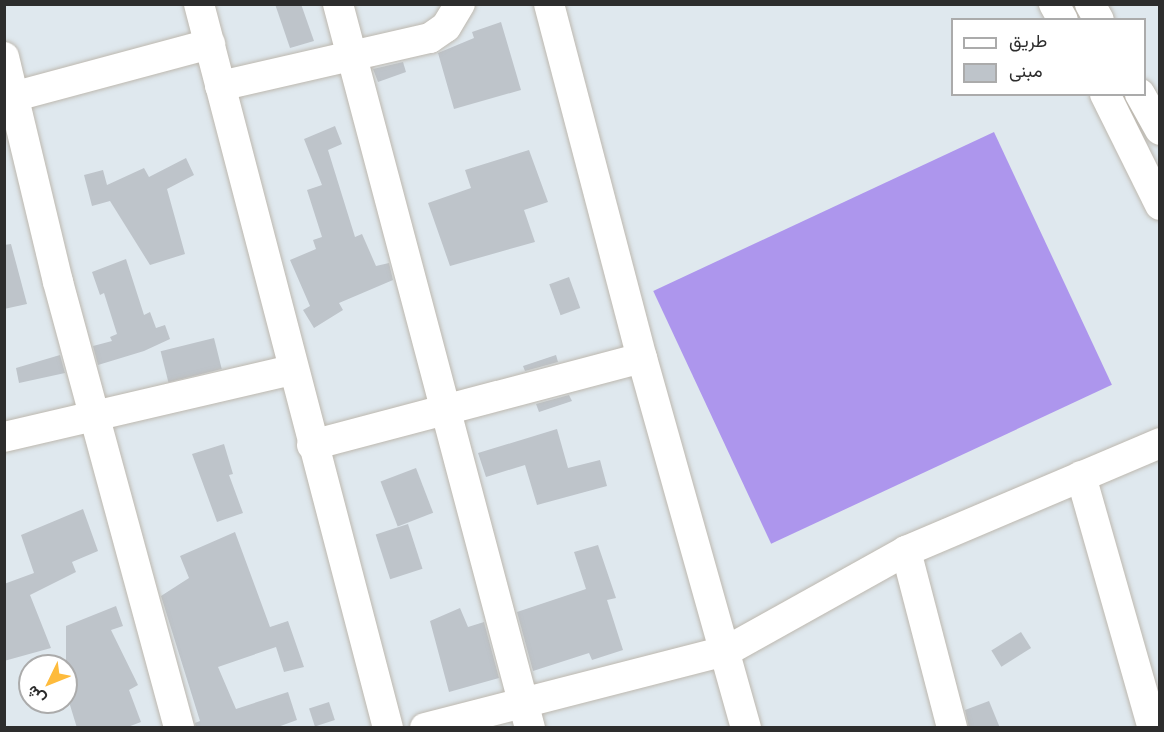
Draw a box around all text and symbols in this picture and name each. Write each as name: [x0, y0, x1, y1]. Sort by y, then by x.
legend: [951, 18, 1146, 96]
text: طريق: [1009, 31, 1047, 51]
text: مبنى: [1009, 61, 1043, 81]
north arrow: [18, 654, 78, 714]
text: ش: [23, 682, 49, 708]

